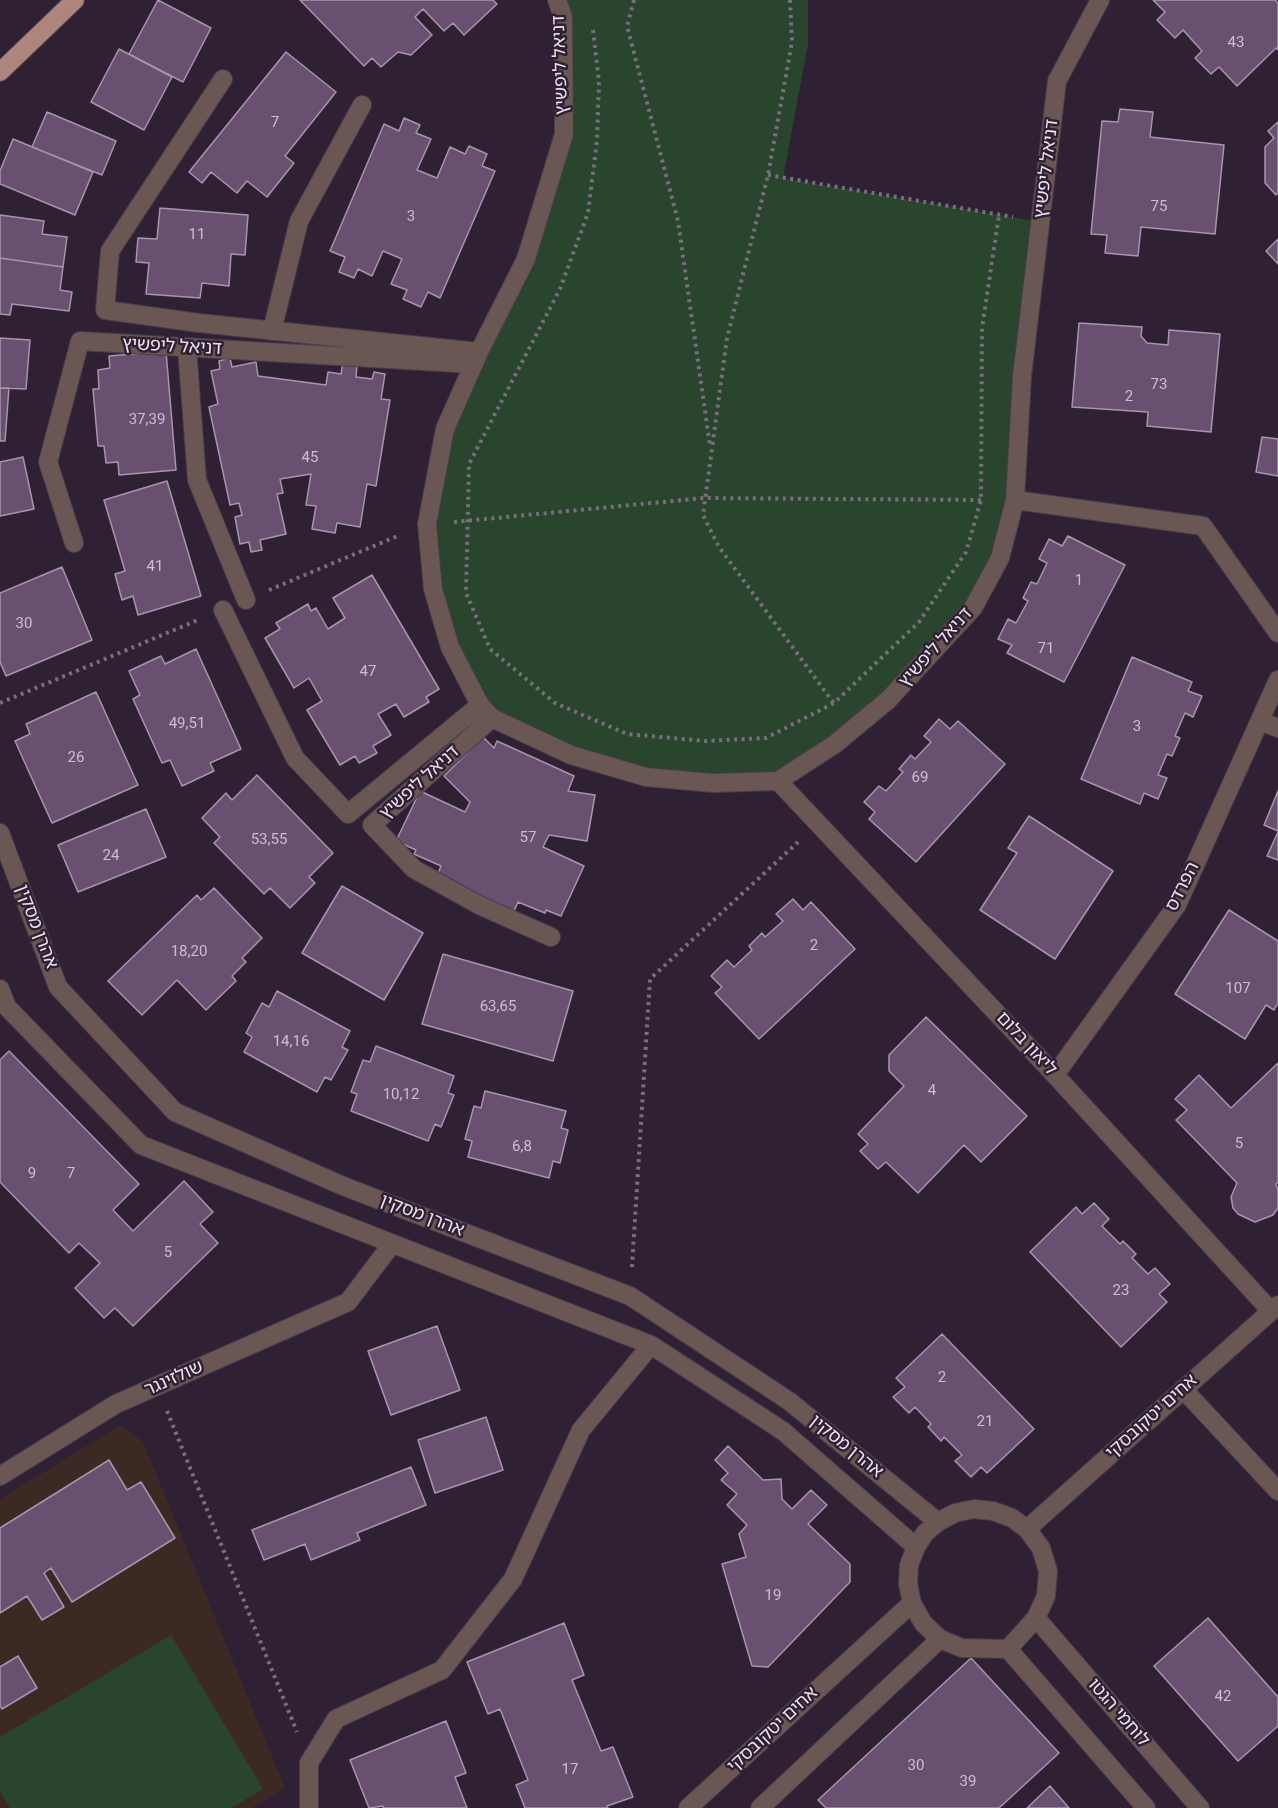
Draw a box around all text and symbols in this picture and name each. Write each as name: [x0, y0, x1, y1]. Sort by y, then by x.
street label: דניאל ליפשיץ: [548, 15, 574, 115]
house number: 43: [1228, 34, 1244, 52]
house number: 7: [271, 114, 279, 132]
street label: דניאל ליפשיץ: [1030, 118, 1064, 220]
house number: 75: [1151, 198, 1167, 216]
house number: 3: [407, 208, 415, 226]
house number: 11: [189, 226, 205, 244]
street label: דניאל ליפשיץ: [122, 334, 222, 360]
house number: 73: [1151, 376, 1167, 394]
house number: 2: [1125, 388, 1133, 406]
house number: 37,39: [129, 411, 165, 429]
house number: 45: [302, 449, 318, 467]
house number: 41: [147, 558, 163, 576]
house number: 1: [1075, 572, 1083, 590]
street label: דניאל ליפשיץ: [895, 604, 977, 692]
house number: 30: [16, 615, 32, 633]
house number: 71: [1038, 640, 1054, 658]
house number: 47: [360, 663, 376, 681]
house number: 49,51: [169, 715, 205, 733]
house number: 3: [1133, 718, 1141, 736]
street label: דניאל ליפשיץ: [376, 742, 464, 824]
house number: 26: [68, 749, 84, 767]
house number: 69: [912, 769, 928, 787]
house number: 57: [520, 829, 536, 847]
house number: 53,55: [251, 831, 287, 849]
house number: 24: [103, 847, 119, 865]
street label: הפרדס: [1162, 859, 1204, 915]
street label: אהרן מסקין: [10, 882, 62, 972]
house number: 2: [810, 937, 818, 955]
house number: 18,20: [171, 943, 207, 961]
house number: 107: [1225, 980, 1251, 998]
house number: 63,65: [480, 998, 516, 1016]
street label: ליאון בלום: [991, 1008, 1061, 1080]
house number: 14,16: [273, 1033, 309, 1051]
house number: 4: [928, 1082, 936, 1100]
house number: 10,12: [383, 1086, 419, 1104]
house number: 5: [1235, 1135, 1243, 1153]
house number: 6,8: [512, 1138, 532, 1156]
house number: 9: [28, 1165, 36, 1183]
house number: 7: [67, 1165, 75, 1183]
street label: אהרן מסקין: [377, 1190, 467, 1242]
house number: 5: [164, 1244, 172, 1262]
house number: 23: [1113, 1282, 1129, 1300]
street label: שולזינגר: [141, 1356, 207, 1402]
house number: 2: [938, 1369, 946, 1387]
street label: אחים יטקובסקי: [1102, 1370, 1202, 1464]
street label: אהרן מסקין: [805, 1411, 887, 1483]
house number: 21: [977, 1413, 993, 1431]
house number: 19: [765, 1587, 781, 1605]
street label: לוחמי הגטו: [1083, 1675, 1153, 1751]
street label: אחים יטקובסקי: [723, 1683, 823, 1777]
house number: 42: [1215, 1688, 1231, 1706]
house number: 30: [908, 1757, 924, 1775]
house number: 17: [562, 1761, 578, 1779]
house number: 39: [960, 1773, 976, 1791]

